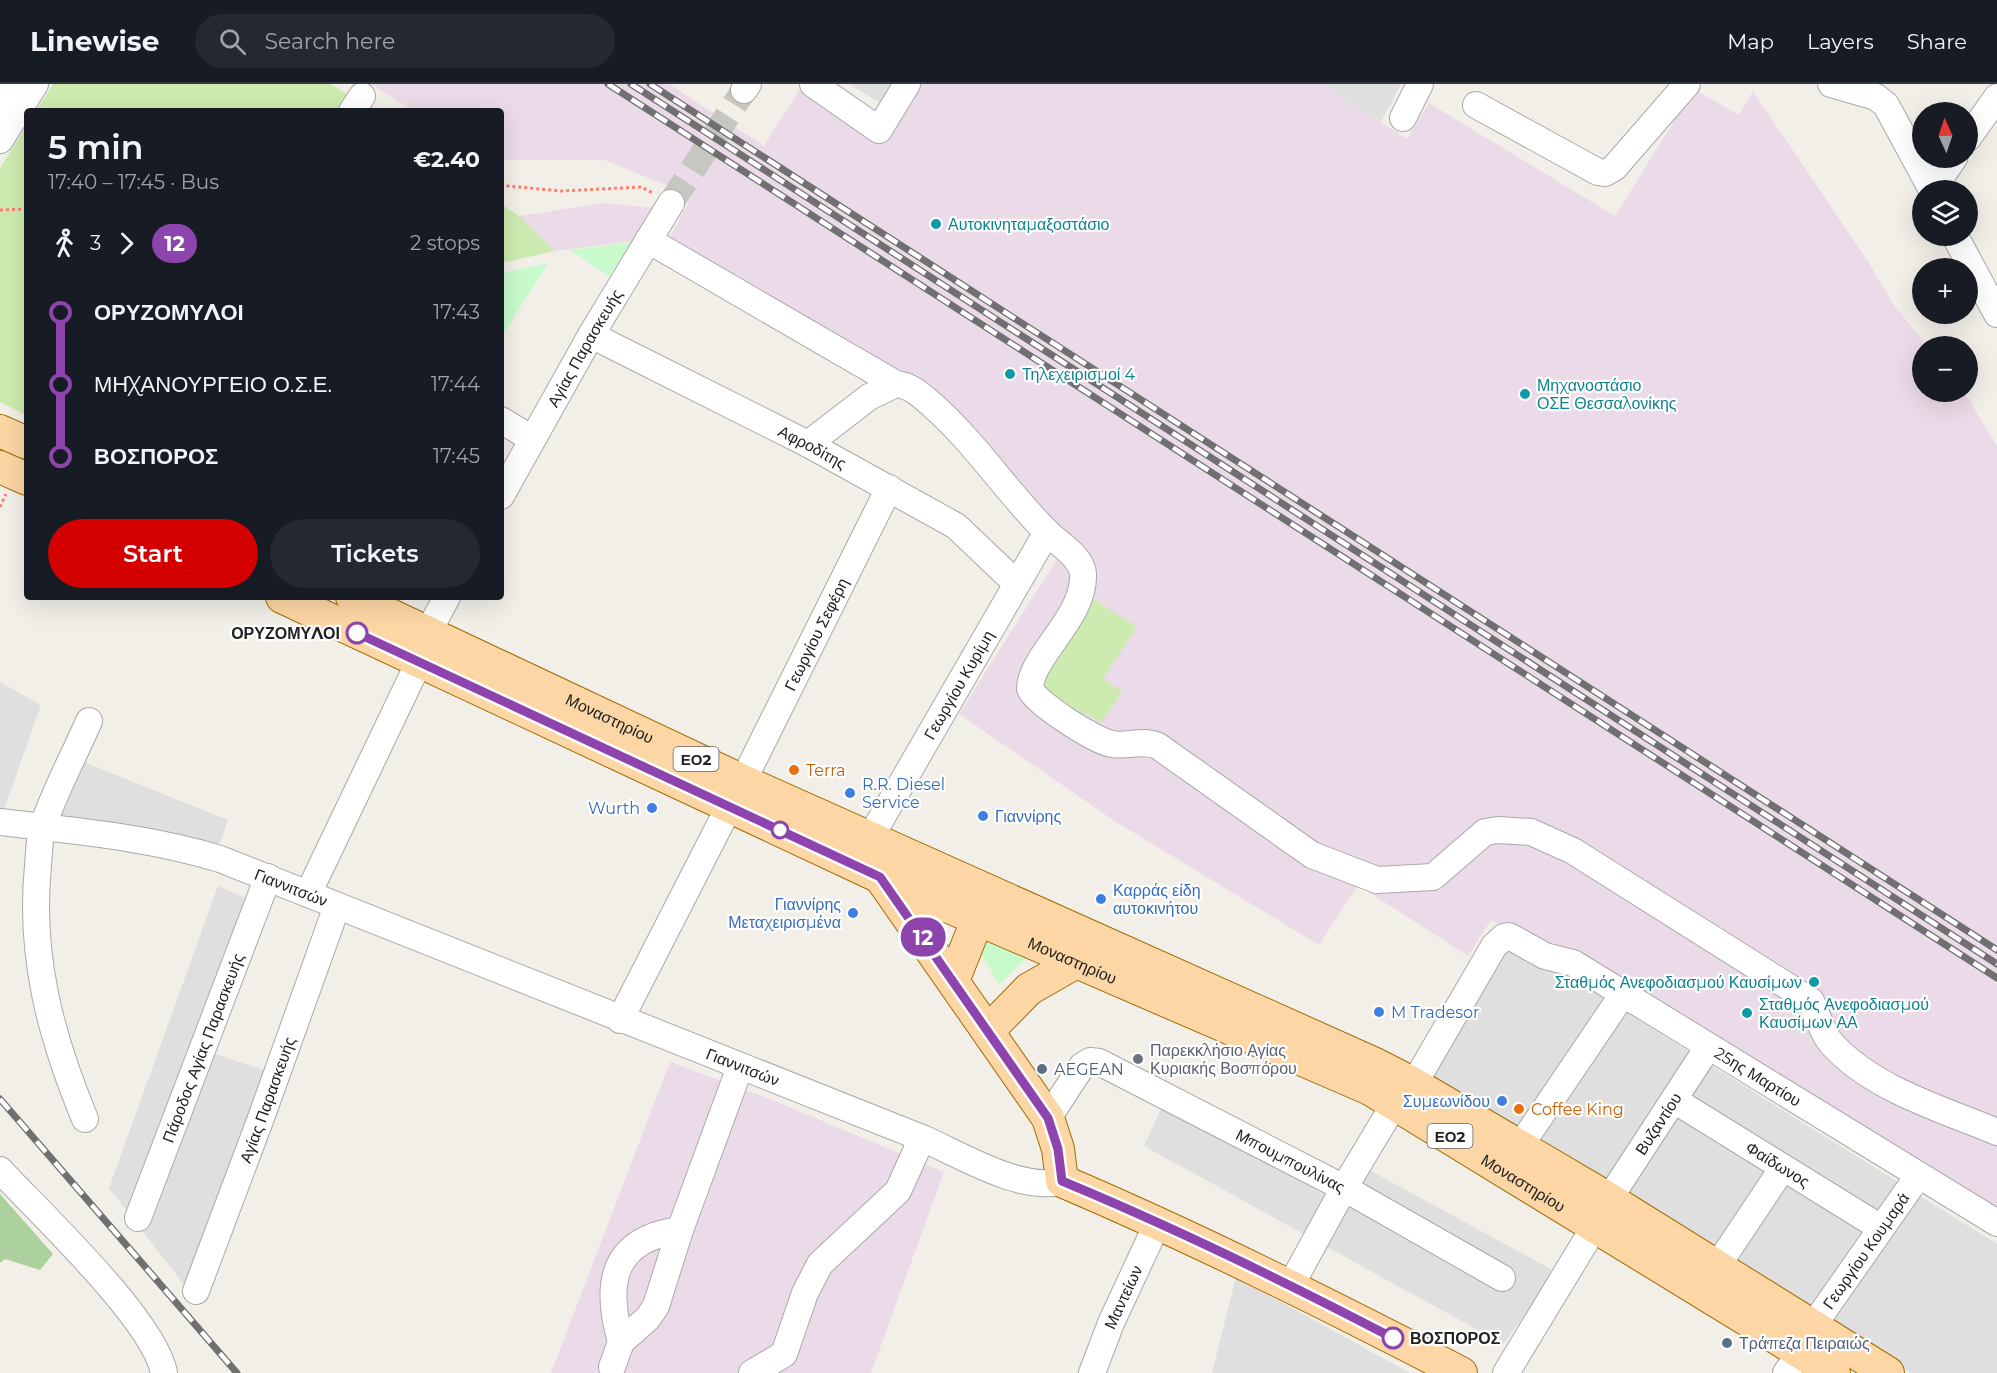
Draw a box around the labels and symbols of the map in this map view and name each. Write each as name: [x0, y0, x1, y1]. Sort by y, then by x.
north arrow: [1912, 102, 1978, 168]
place label: Αυτοκινηταμαξοστάσιο: [948, 215, 1110, 234]
marker: Αυτοκινηταμαξοστάσιο: [929, 217, 943, 231]
street label: Αγίας Παρασκευής: [543, 285, 626, 410]
place label: Τηλεχειρισμοί 4: [1022, 365, 1136, 384]
marker: Τηλεχειρισμοί 4: [1003, 367, 1017, 381]
place label: Μηχανοστάσιο ΟΣΕ Θεσσαλονίκης: [1537, 376, 1677, 413]
marker: Μηχανοστάσιο ΟΣΕ Θεσσαλονίκης: [1518, 387, 1532, 401]
street label: Αφροδίτης: [775, 421, 850, 473]
street label: Γεωργίου Σεφέρη: [780, 575, 852, 694]
marker: ΟΡΥΖΟΜΥΛΟΙ: [346, 622, 368, 644]
place label: ΟΡΥΖΟΜΥΛΟΙ: [231, 624, 340, 643]
street label: Γεωργίου Κυρίμη: [920, 627, 998, 743]
street label: Μοναστηρίου: [563, 690, 657, 747]
road number: ΕΟ2: [674, 747, 718, 771]
place label: Terra: [806, 761, 845, 780]
marker: Terra: [787, 763, 801, 777]
place label: R.R. Diesel Service: [862, 775, 945, 812]
marker: R.R. Diesel Service: [843, 786, 857, 800]
place label: Wurth: [588, 799, 640, 818]
marker: Wurth: [645, 801, 659, 815]
place label: Γιαννίρης: [995, 807, 1061, 826]
marker: Γιαννίρης: [976, 809, 990, 823]
unlabelled marker: [771, 821, 789, 839]
street label: Γιαννιτσών: [252, 864, 330, 910]
place label: Καρράς είδη αυτοκινήτου: [1113, 881, 1201, 918]
marker: Καρράς είδη αυτοκινήτου: [1094, 892, 1108, 906]
place label: Γιαννίρης Μεταχειρισμένα: [728, 895, 841, 932]
marker: Γιαννίρης Μεταχειρισμένα: [846, 906, 860, 920]
line badge: 12: [896, 918, 950, 956]
street label: Μοναστηρίου: [1025, 933, 1120, 988]
street label: Πάροδος Αγίας Παρασκευής: [158, 950, 248, 1145]
place label: Σταθμός Ανεφοδιασμού Καυσίμων: [1555, 973, 1802, 992]
marker: Σταθμός Ανεφοδιασμού Καυσίμων: [1807, 975, 1821, 989]
place label: Σταθμός Ανεφοδιασμού Καυσίμων ΑΑ: [1759, 995, 1929, 1032]
place label: M Tradesor: [1391, 1003, 1479, 1022]
marker: M Tradesor: [1372, 1005, 1386, 1019]
marker: Σταθμός Ανεφοδιασμού Καυσίμων ΑΑ: [1740, 1006, 1754, 1020]
street label: Αγίας Παρασκευής: [236, 1034, 299, 1165]
place label: Παρεκκλήσιο Αγίας Κυριακής Βοσπόρου: [1150, 1041, 1297, 1078]
street label: 25ης Μαρτίου: [1711, 1043, 1805, 1110]
street label: Γιαννιτσών: [704, 1044, 782, 1090]
marker: Παρεκκλήσιο Αγίας Κυριακής Βοσπόρου: [1131, 1052, 1145, 1066]
place label: AEGEAN: [1054, 1060, 1124, 1079]
marker: AEGEAN: [1035, 1062, 1049, 1076]
street label: Βυζαντίου: [1631, 1089, 1685, 1158]
place label: Συμεωνίδου: [1403, 1092, 1490, 1111]
marker: Συμεωνίδου: [1495, 1094, 1509, 1108]
place label: Coffee King: [1531, 1100, 1624, 1119]
marker: Coffee King: [1512, 1102, 1526, 1116]
road number: ΕΟ2: [1428, 1124, 1472, 1148]
street label: Μπουμπουλίνας: [1233, 1125, 1348, 1196]
street label: Φαίδωνος: [1742, 1137, 1813, 1191]
street label: Μοναστηρίου: [1478, 1150, 1569, 1216]
street label: Γεωργίου Κουμαρά: [1819, 1189, 1913, 1312]
street label: Μαντείων: [1100, 1262, 1146, 1332]
marker: ΒΟΣΠΟΡΟΣ: [1382, 1327, 1404, 1349]
place label: ΒΟΣΠΟΡΟΣ: [1410, 1329, 1501, 1348]
place label: Τράπεζα Πειραιώς: [1739, 1334, 1870, 1353]
marker: Τράπεζα Πειραιώς: [1720, 1336, 1734, 1350]

